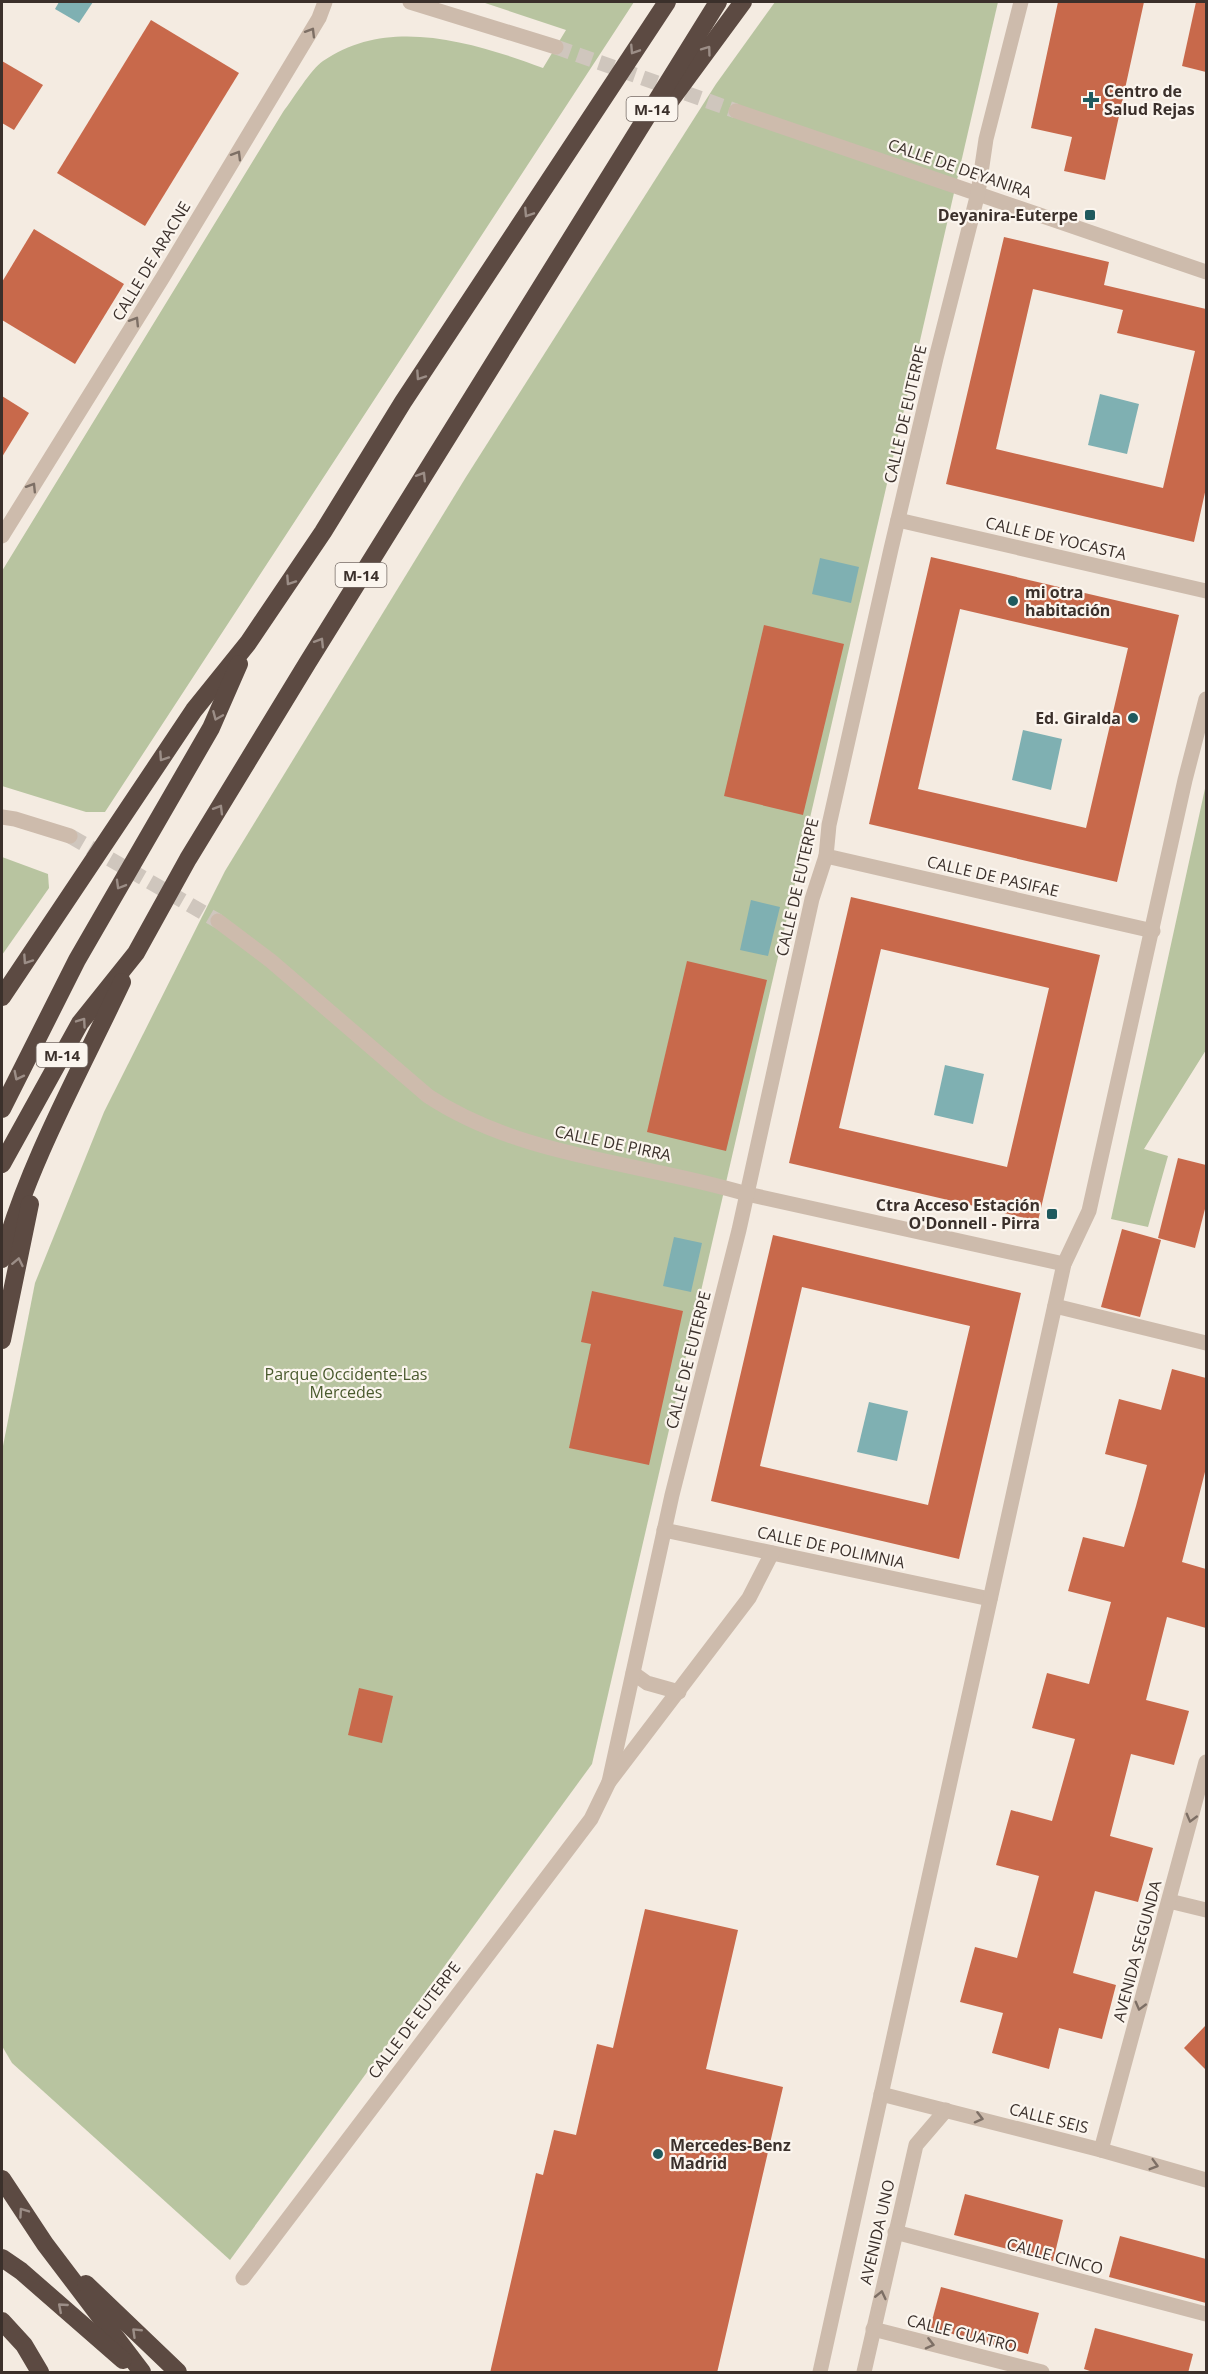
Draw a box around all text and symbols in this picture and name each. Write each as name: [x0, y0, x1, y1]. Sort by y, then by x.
one-way arrow: [303, 28, 315, 38]
one-way arrow: [631, 44, 642, 55]
one-way arrow: [700, 46, 711, 57]
place label: Centro de Salud Rejas: [1104, 80, 1195, 120]
marker: Centro de Salud Rejas: [1082, 91, 1100, 109]
road number: M-14: [626, 97, 678, 121]
street label: CALLE DE DEYANIRA: [885, 133, 1036, 203]
one-way arrow: [229, 151, 241, 161]
street label: CALLE DE ARACNE: [107, 197, 195, 325]
place label: Deyanira-Euterpe: [938, 204, 1078, 226]
one-way arrow: [524, 207, 535, 218]
marker: Deyanira-Euterpe: [1083, 208, 1097, 222]
one-way arrow: [128, 317, 140, 327]
street label: CALLE DE EUTERPE: [878, 343, 932, 485]
one-way arrow: [417, 370, 428, 381]
one-way arrow: [415, 472, 427, 482]
one-way arrow: [25, 483, 37, 493]
street label: CALLE DE YOCASTA: [983, 511, 1129, 565]
road number: M-14: [336, 563, 386, 587]
one-way arrow: [286, 574, 297, 585]
place label: mi otra habitación: [1025, 581, 1110, 621]
marker: mi otra habitación: [1006, 594, 1020, 608]
one-way arrow: [313, 638, 325, 648]
place label: Ed. Giralda: [1035, 707, 1121, 729]
one-way arrow: [212, 710, 224, 721]
marker: Ed. Giralda: [1126, 711, 1140, 725]
one-way arrow: [158, 751, 170, 761]
one-way arrow: [212, 805, 224, 815]
street label: CALLE DE EUTERPE: [770, 816, 824, 958]
street label: CALLE DE PASIFAE: [925, 850, 1061, 902]
one-way arrow: [116, 879, 127, 889]
one-way arrow: [23, 953, 34, 964]
one-way arrow: [75, 1017, 86, 1028]
road number: M-14: [36, 1043, 88, 1067]
one-way arrow: [14, 1069, 25, 1080]
street label: CALLE DE PIRRA: [553, 1120, 674, 1166]
place label: Ctra Acceso Estación O'Donnell - Pirra: [876, 1194, 1040, 1234]
marker: Ctra Acceso Estación O'Donnell - Pirra: [1045, 1207, 1059, 1221]
one-way arrow: [11, 1257, 24, 1267]
street label: CALLE DE EUTERPE: [660, 1289, 716, 1431]
park label: Parque Occidente-Las Mercedes: [265, 1363, 427, 1403]
street label: CALLE DE POLIMNIA: [755, 1521, 908, 1574]
one-way arrow: [1186, 1813, 1199, 1823]
street label: AVENIDA SEGUNDA: [1108, 1877, 1167, 2024]
street label: CALLE DE EUTERPE: [363, 1957, 465, 2083]
one-way arrow: [1135, 2001, 1148, 2011]
street label: CALLE SEIS: [1007, 2098, 1091, 2139]
one-way arrow: [974, 2111, 984, 2124]
place label: Mercedes-Benz Madrid: [670, 2134, 791, 2174]
marker: Mercedes-Benz Madrid: [651, 2147, 665, 2161]
one-way arrow: [1148, 2158, 1159, 2170]
street label: AVENIDA UNO: [854, 2177, 900, 2287]
one-way arrow: [19, 2207, 30, 2218]
street label: CALLE CINCO: [1004, 2233, 1106, 2279]
one-way arrow: [873, 2290, 886, 2300]
one-way arrow: [58, 2303, 69, 2314]
street label: CALLE CUATRO: [905, 2309, 1019, 2357]
one-way arrow: [132, 2328, 143, 2339]
one-way arrow: [924, 2336, 934, 2349]

